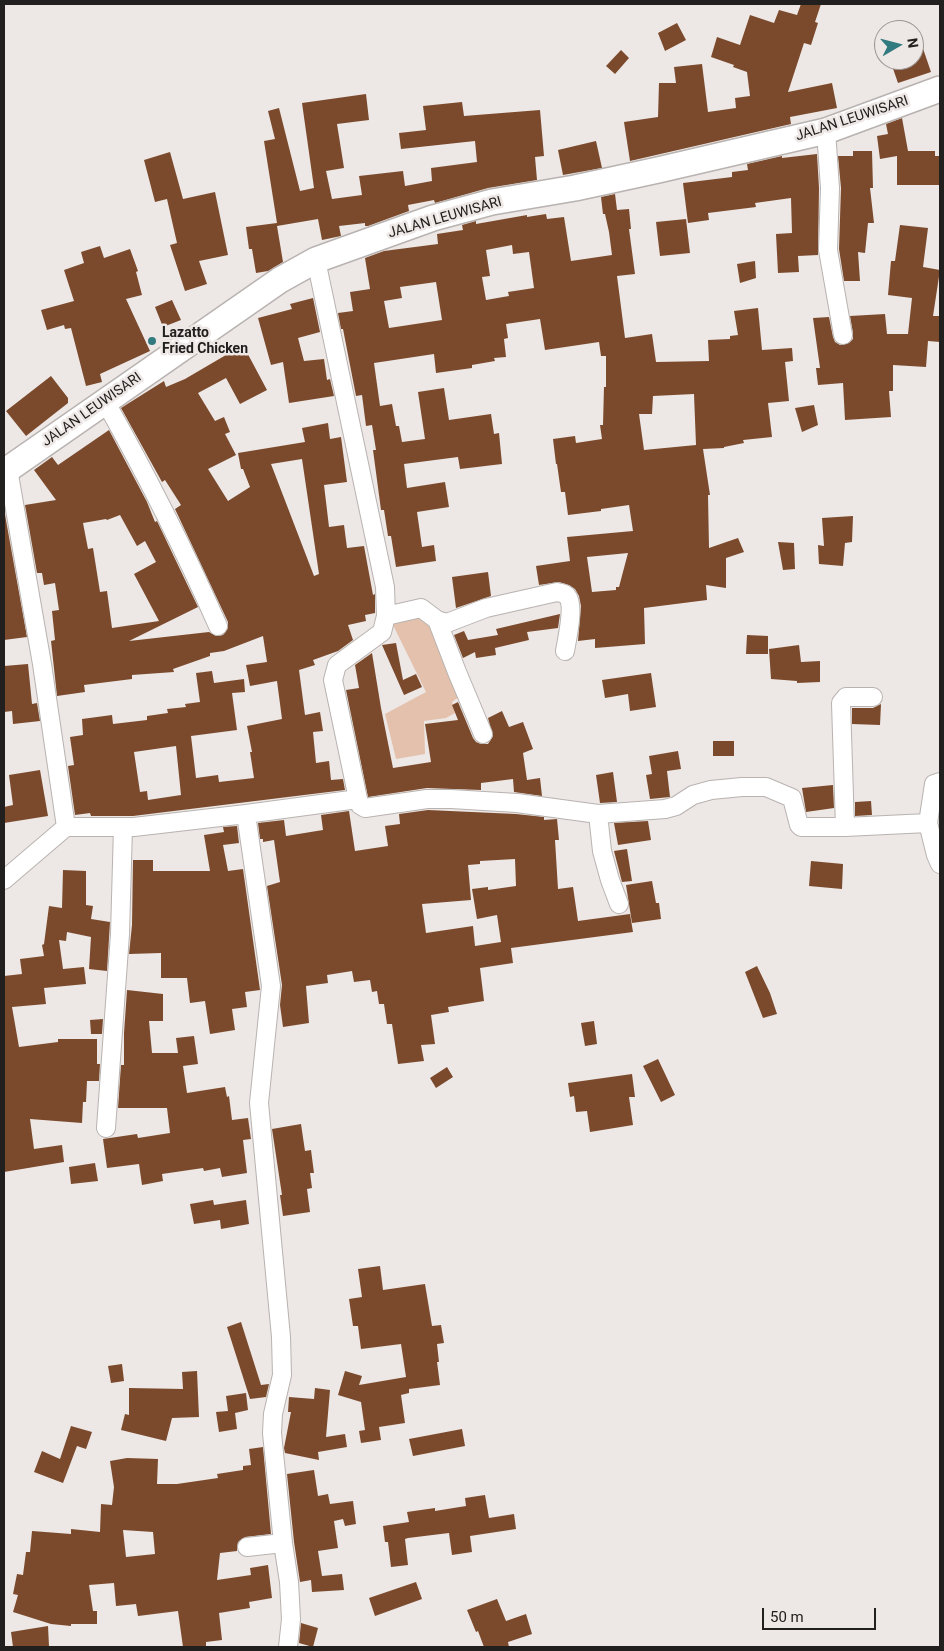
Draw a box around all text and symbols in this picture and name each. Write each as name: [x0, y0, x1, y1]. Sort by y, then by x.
north arrow: [874, 20, 924, 70]
text: N: [904, 37, 921, 49]
street label: JALAN LEUWISARI: [793, 93, 911, 145]
street label: JALAN LEUWISARI: [386, 194, 504, 242]
place label: Lazatto Fried Chicken: [162, 325, 248, 358]
marker: Lazatto Fried Chicken: [146, 335, 158, 347]
street label: JALAN LEUWISARI: [39, 369, 145, 451]
scale bar: [764, 1598, 878, 1630]
text: 50 m: [770, 1608, 804, 1626]

